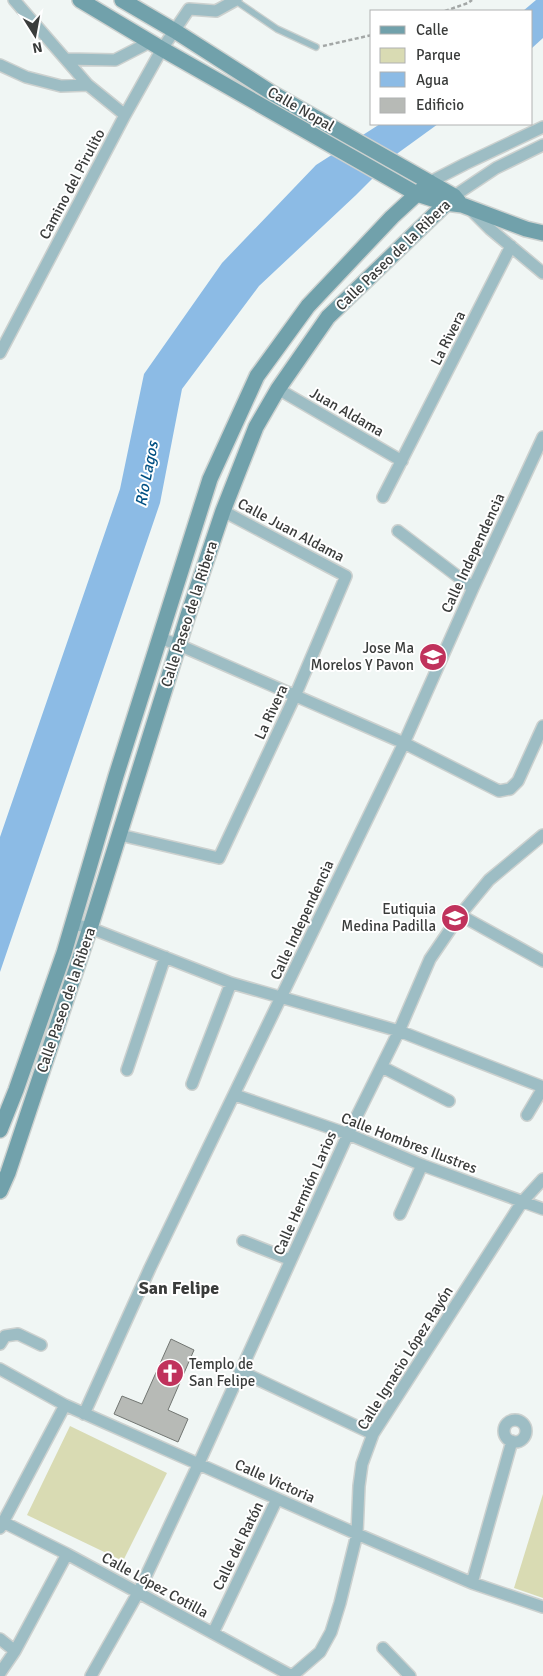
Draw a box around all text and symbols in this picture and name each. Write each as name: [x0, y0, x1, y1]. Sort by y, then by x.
north arrow: [10, 10, 60, 60]
legend: [370, 10, 533, 125]
text: Calle: [416, 21, 449, 39]
text: N: [31, 38, 44, 57]
text: Parque: [416, 46, 461, 64]
text: Agua: [416, 71, 449, 89]
street label: Calle Nopal: [265, 83, 337, 135]
text: Edificio: [416, 96, 464, 114]
street label: Camino del Pirulito: [35, 125, 109, 242]
street label: Calle Paseo de la Ribera: [332, 196, 454, 314]
street label: La Rivera: [427, 308, 469, 368]
street label: Juan Aldama: [307, 384, 387, 440]
water label: Río Lagos: [131, 438, 163, 508]
street label: Calle Independencia: [437, 490, 509, 616]
street label: Calle Juan Aldama: [235, 494, 347, 566]
street label: Calle Paseo de la Ribera: [157, 539, 221, 689]
place label: Jose Ma Morelos Y Pavon: [310, 639, 414, 674]
school or university icon: Jose Ma Morelos Y Pavon: [418, 642, 448, 672]
street label: La Rivera: [250, 682, 292, 742]
street label: Calle Independencia: [266, 857, 338, 983]
place label: Eutiquia Medina Padilla: [341, 900, 436, 935]
school or university icon: Eutiquia Medina Padilla: [440, 903, 470, 933]
street label: Calle Paseo de la Ribera: [33, 925, 99, 1075]
street label: Calle Hombres Ilustres: [338, 1109, 480, 1177]
street label: Calle Hermión Larios: [270, 1128, 341, 1258]
district label: San Felipe: [139, 1277, 219, 1299]
street label: Calle Ignacio López Rayón: [353, 1283, 457, 1433]
place label: Templo de San Felipe: [189, 1355, 255, 1390]
church icon: Templo de San Felipe: [155, 1358, 185, 1388]
street label: Calle Victoria: [232, 1455, 318, 1507]
street label: Calle del Ratón: [209, 1499, 267, 1593]
street label: Calle López Cotilla: [99, 1548, 211, 1622]

